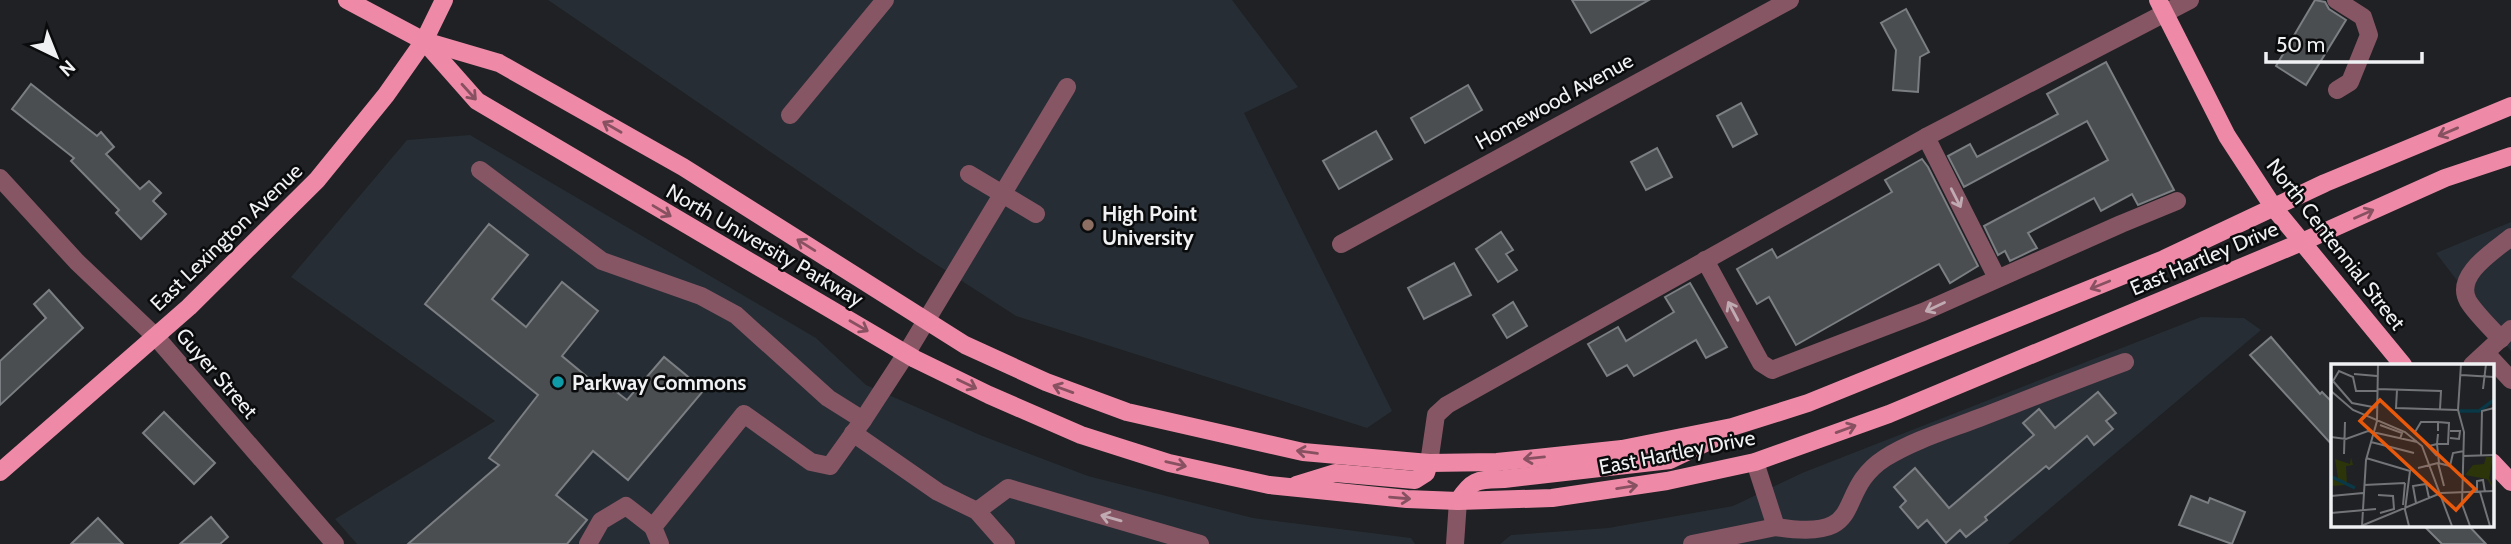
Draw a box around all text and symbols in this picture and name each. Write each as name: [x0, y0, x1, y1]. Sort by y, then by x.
north arrow: [21, 21, 91, 91]
scale bar: [2266, 21, 2422, 65]
text: 50 m: [2276, 32, 2325, 57]
street label: Homewood Avenue: [1471, 47, 1637, 155]
text: N: [54, 55, 80, 81]
one-way arrow: [461, 83, 477, 101]
one-way arrow: [602, 120, 623, 133]
one-way arrow: [2438, 127, 2459, 140]
street label: North Centennial Street: [2261, 153, 2411, 335]
street label: East Lexington Avenue: [145, 158, 307, 316]
street label: North University Parkway: [662, 178, 868, 312]
one-way arrow: [1950, 187, 1964, 208]
place label: High Point University: [1102, 201, 1197, 250]
one-way arrow: [652, 205, 672, 219]
one-way arrow: [2353, 207, 2374, 220]
street label: East Hartley Drive: [2126, 215, 2282, 300]
marker: High Point University: [1080, 217, 1096, 233]
one-way arrow: [797, 237, 817, 251]
one-way arrow: [2090, 280, 2111, 293]
one-way arrow: [1726, 301, 1739, 322]
one-way arrow: [1925, 301, 1947, 314]
one-way arrow: [848, 319, 868, 333]
street label: Guyer Street: [171, 323, 263, 423]
inset map: [2331, 364, 2494, 526]
place label: Parkway Commons: [572, 370, 747, 395]
marker: Parkway Commons: [550, 374, 566, 390]
one-way arrow: [956, 378, 977, 392]
one-way arrow: [1052, 381, 1074, 394]
one-way arrow: [1835, 422, 1857, 435]
street label: East Hartley Drive: [1597, 425, 1757, 479]
one-way arrow: [1296, 445, 1319, 458]
one-way arrow: [1523, 452, 1546, 465]
one-way arrow: [1164, 458, 1187, 471]
one-way arrow: [1615, 480, 1638, 493]
one-way arrow: [1389, 492, 1411, 505]
one-way arrow: [1100, 510, 1122, 523]

